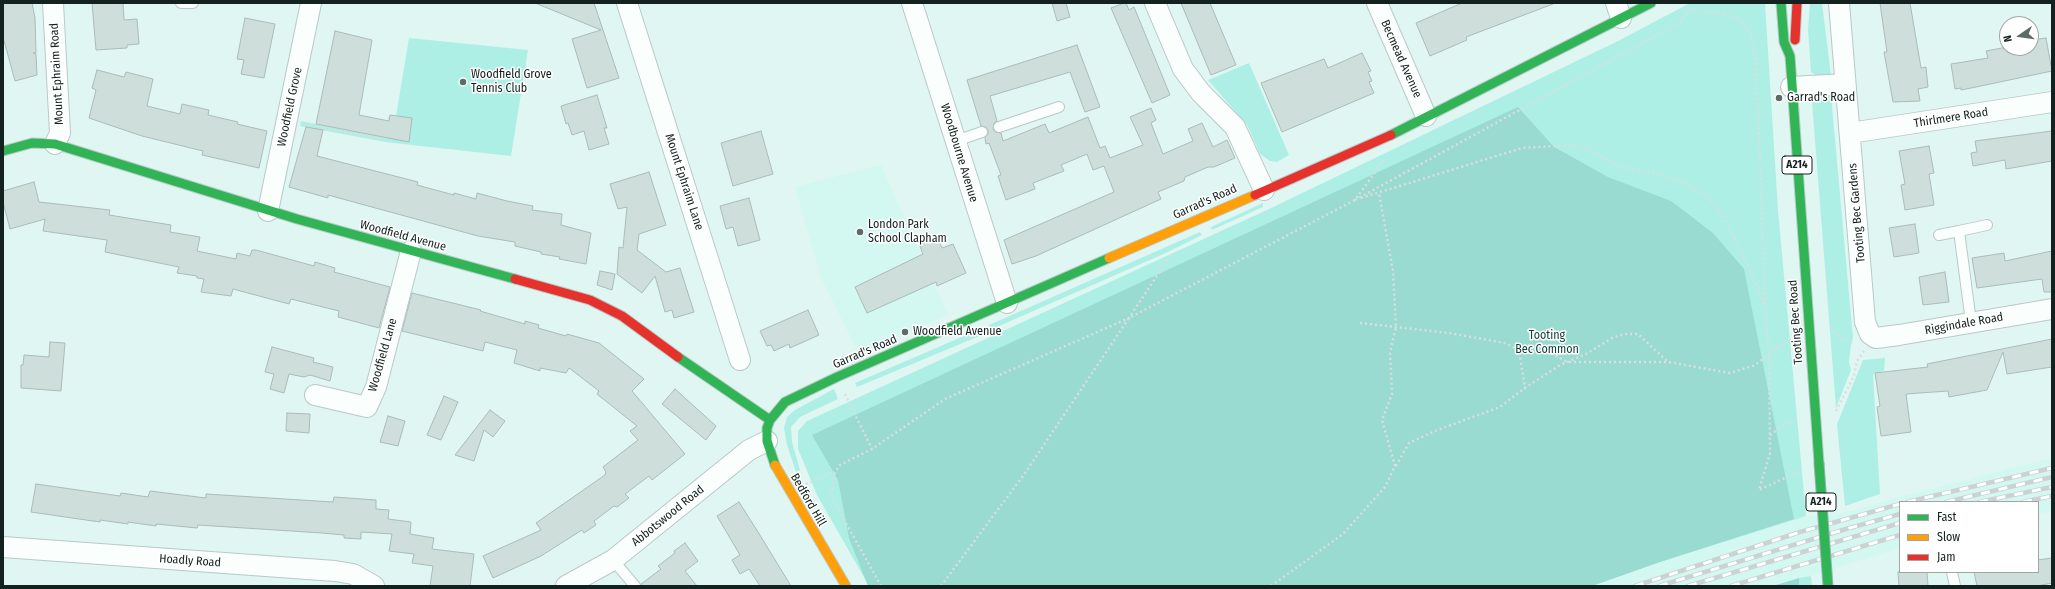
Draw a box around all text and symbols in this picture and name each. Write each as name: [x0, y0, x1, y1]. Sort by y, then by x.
north arrow: [1999, 16, 2039, 56]
street label: Becmead Avenue: [1377, 18, 1425, 100]
street label: Mount Ephraim Road: [47, 23, 67, 125]
text: N: [2001, 34, 2015, 43]
street label: Woodfield Grove: [275, 66, 305, 148]
place label: Woodfield Grove Tennis Club: [471, 68, 552, 96]
marker: Woodfield Grove Tennis Club: [458, 77, 468, 87]
place label: Garrad's Road: [1787, 91, 1855, 105]
marker: Garrad's Road: [1774, 93, 1784, 103]
street label: Woodbourne Avenue: [937, 102, 981, 204]
street label: Thirlmere Road: [1913, 105, 1989, 131]
street label: Mount Ephraim Lane: [662, 132, 706, 232]
road number: A214: [1782, 156, 1812, 174]
street label: Tooting Bec Gardens: [1845, 163, 1869, 263]
street label: Garrad's Road: [1171, 182, 1239, 222]
street label: Woodfield Avenue: [358, 218, 448, 254]
place label: London Park School Clapham: [868, 218, 947, 246]
marker: London Park School Clapham: [855, 227, 865, 237]
street label: Tooting Bec Road: [1786, 279, 1806, 365]
street label: Riggindale Road: [1924, 310, 2004, 338]
street label: Woodfield Lane: [366, 317, 400, 393]
place label: Woodfield Avenue: [913, 325, 1002, 339]
marker: Woodfield Avenue: [900, 327, 910, 337]
park label: Tooting Bec Common: [1515, 329, 1579, 357]
street label: Garrad's Road: [831, 332, 899, 372]
street label: Bedford Hill: [787, 471, 829, 529]
street label: Abbotswood Road: [629, 482, 707, 550]
road number: A214: [1806, 493, 1836, 511]
legend: [1899, 501, 2039, 573]
text: Fast: [1937, 510, 1956, 524]
text: Slow: [1937, 530, 1960, 544]
text: Jam: [1937, 550, 1955, 564]
street label: Hoadly Road: [159, 552, 221, 570]

